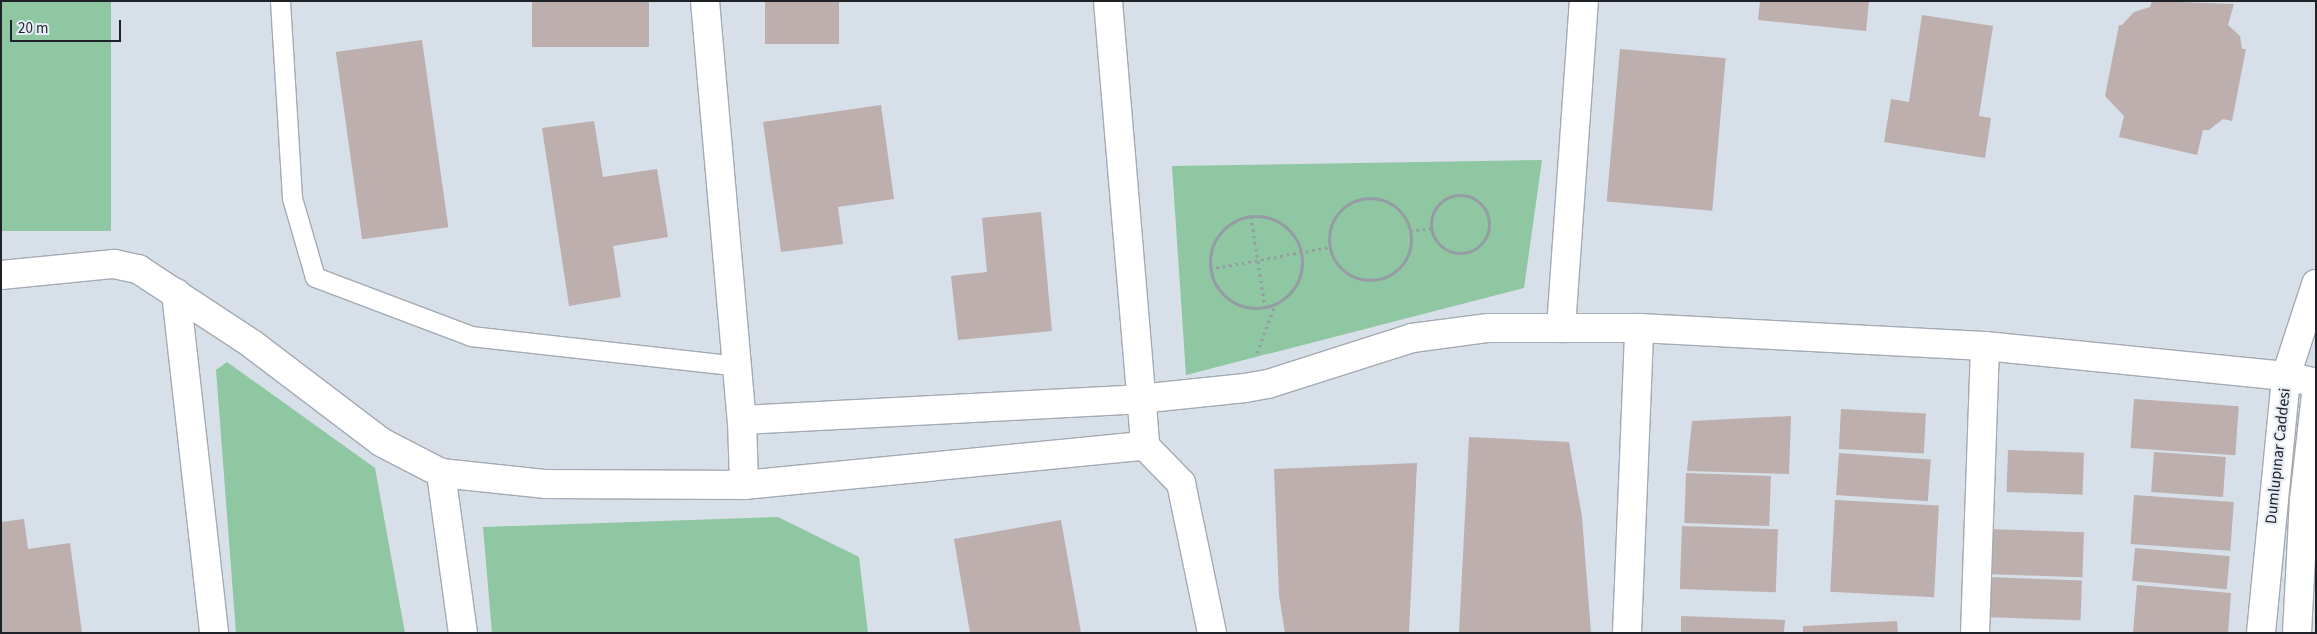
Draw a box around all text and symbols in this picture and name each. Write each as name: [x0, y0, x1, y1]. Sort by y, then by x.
scale bar: [12, 10, 124, 42]
text: 20 m: [18, 18, 48, 39]
street label: Dumlupınar Caddesi: [2261, 387, 2295, 525]

